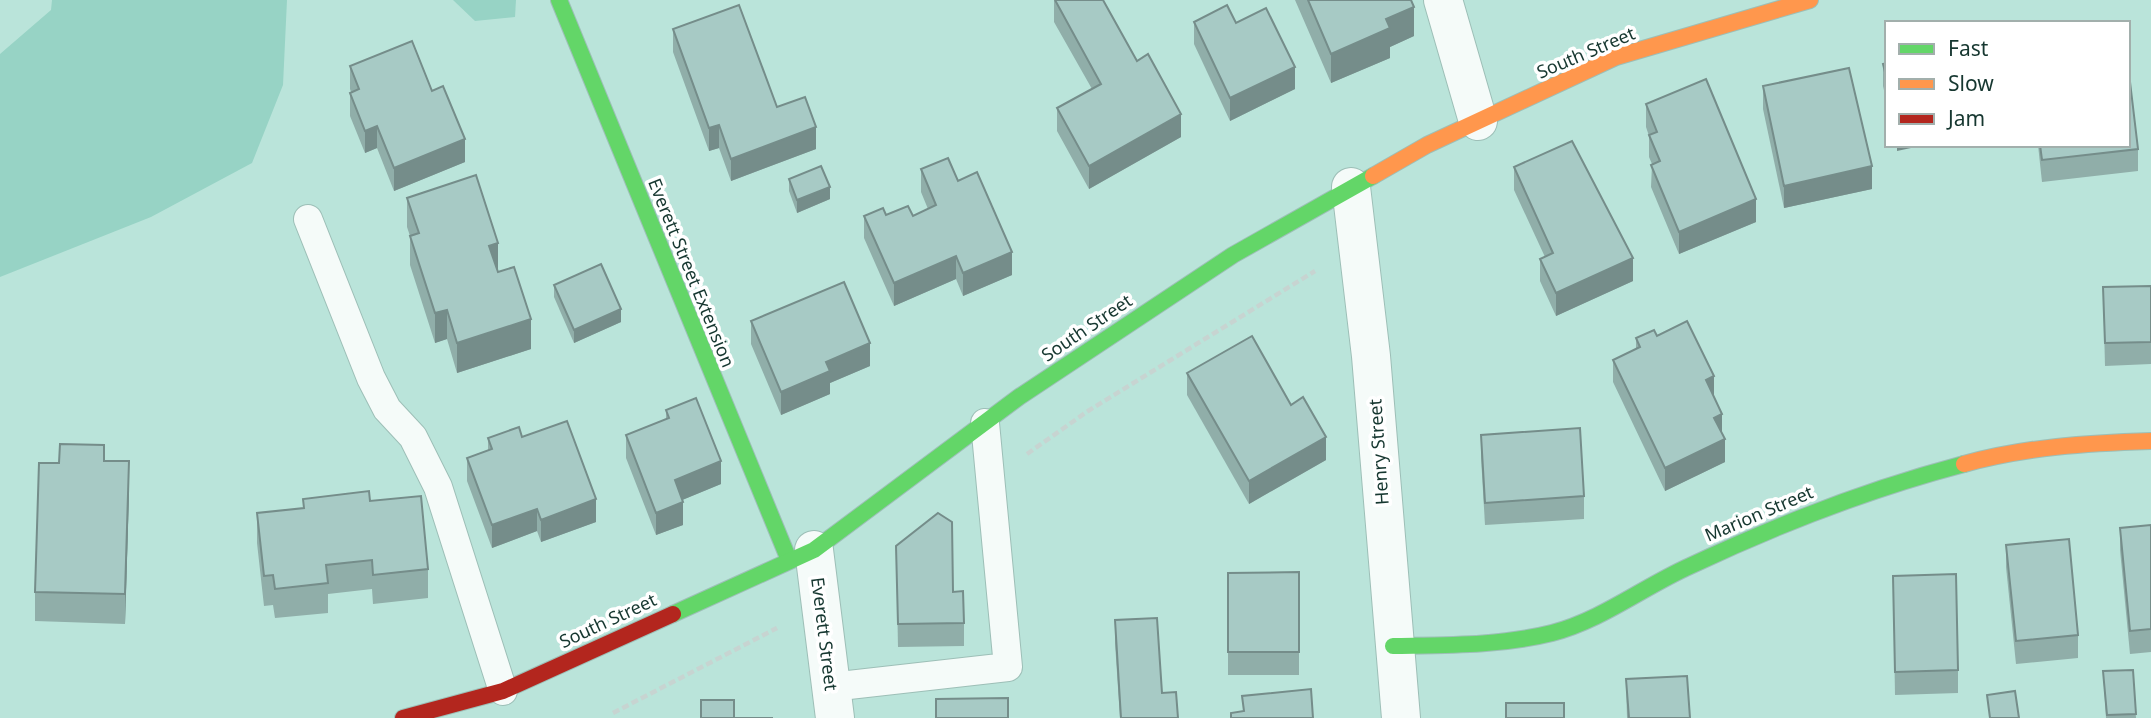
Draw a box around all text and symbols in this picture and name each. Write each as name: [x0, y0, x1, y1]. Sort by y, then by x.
street label: South Street: [1533, 20, 1639, 84]
legend: [1885, 21, 2130, 147]
text: Fast: [1948, 34, 1989, 62]
text: Slow: [1948, 69, 1994, 97]
text: Jam: [1946, 104, 1985, 132]
street label: Everett Street Extension: [643, 175, 741, 371]
street label: South Street: [1036, 288, 1137, 366]
street label: Henry Street: [1362, 398, 1394, 506]
street label: Marion Street: [1701, 479, 1817, 547]
street label: Everett Street: [806, 576, 844, 693]
street label: South Street: [555, 587, 660, 653]

